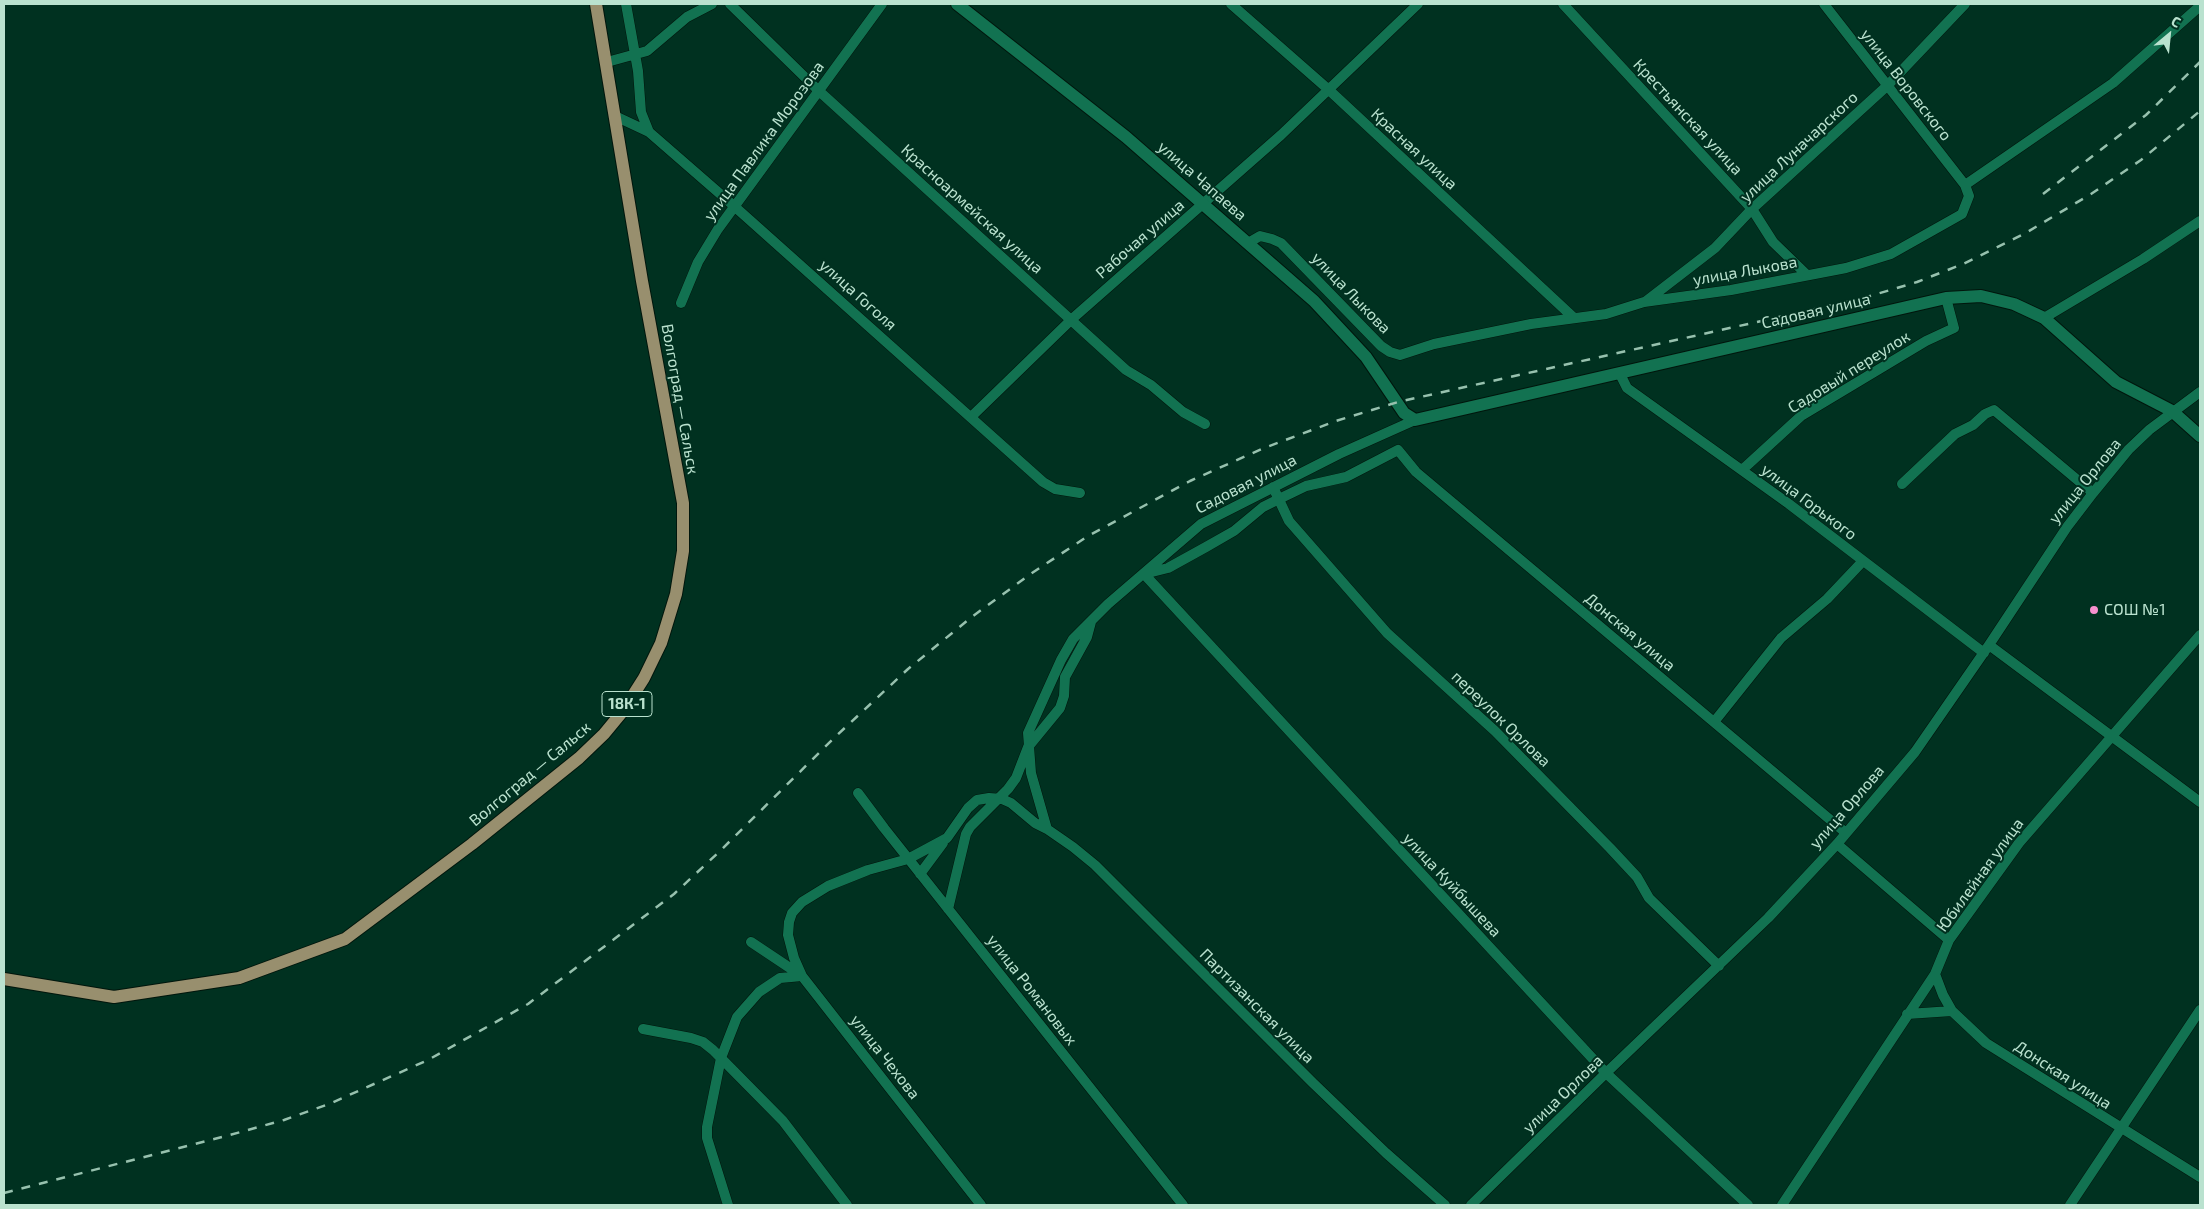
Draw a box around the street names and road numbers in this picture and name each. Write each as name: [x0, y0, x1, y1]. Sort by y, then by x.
street label: улица Воровского: [1856, 25, 1956, 145]
street label: Крестьянская улица: [1629, 55, 1747, 179]
street label: улица Павлика Морозова: [700, 58, 828, 224]
street label: улица Луначарского: [1736, 87, 1862, 207]
street label: Красная улица: [1367, 104, 1461, 194]
street label: улица Чапаева: [1154, 137, 1250, 225]
street label: Красноармейская улица: [897, 140, 1047, 278]
street label: Рабочая улица: [1092, 195, 1188, 283]
street label: улица Лыкова: [1307, 248, 1395, 338]
street label: улица Лыкова: [1691, 252, 1799, 290]
street label: улица Гоголя: [815, 255, 901, 335]
street label: Садовая улица: [1760, 289, 1872, 333]
street label: Волгоград — Сальск: [657, 322, 703, 476]
street label: Садовый переулок: [1784, 327, 1914, 417]
street label: улица Орлова: [2045, 435, 2125, 527]
street label: Садовая улица: [1192, 450, 1300, 518]
street label: улица Горького: [1757, 460, 1861, 544]
street label: Донская улица: [1581, 589, 1679, 675]
street label: переулок Орлова: [1448, 667, 1554, 771]
road number: 18К-1: [602, 692, 652, 716]
street label: Волгоград — Сальск: [465, 718, 595, 830]
street label: улица Орлова: [1806, 761, 1888, 853]
street label: Юбилейная улица: [1932, 815, 2028, 935]
street label: улица Куйбышева: [1399, 829, 1505, 941]
street label: улица Романовых: [983, 931, 1081, 1049]
street label: Партизанская улица: [1196, 945, 1318, 1067]
street label: улица Чехова: [846, 1011, 924, 1103]
street label: Донская улица: [2011, 1037, 2115, 1113]
street label: улица Орлова: [1519, 1051, 1607, 1137]

